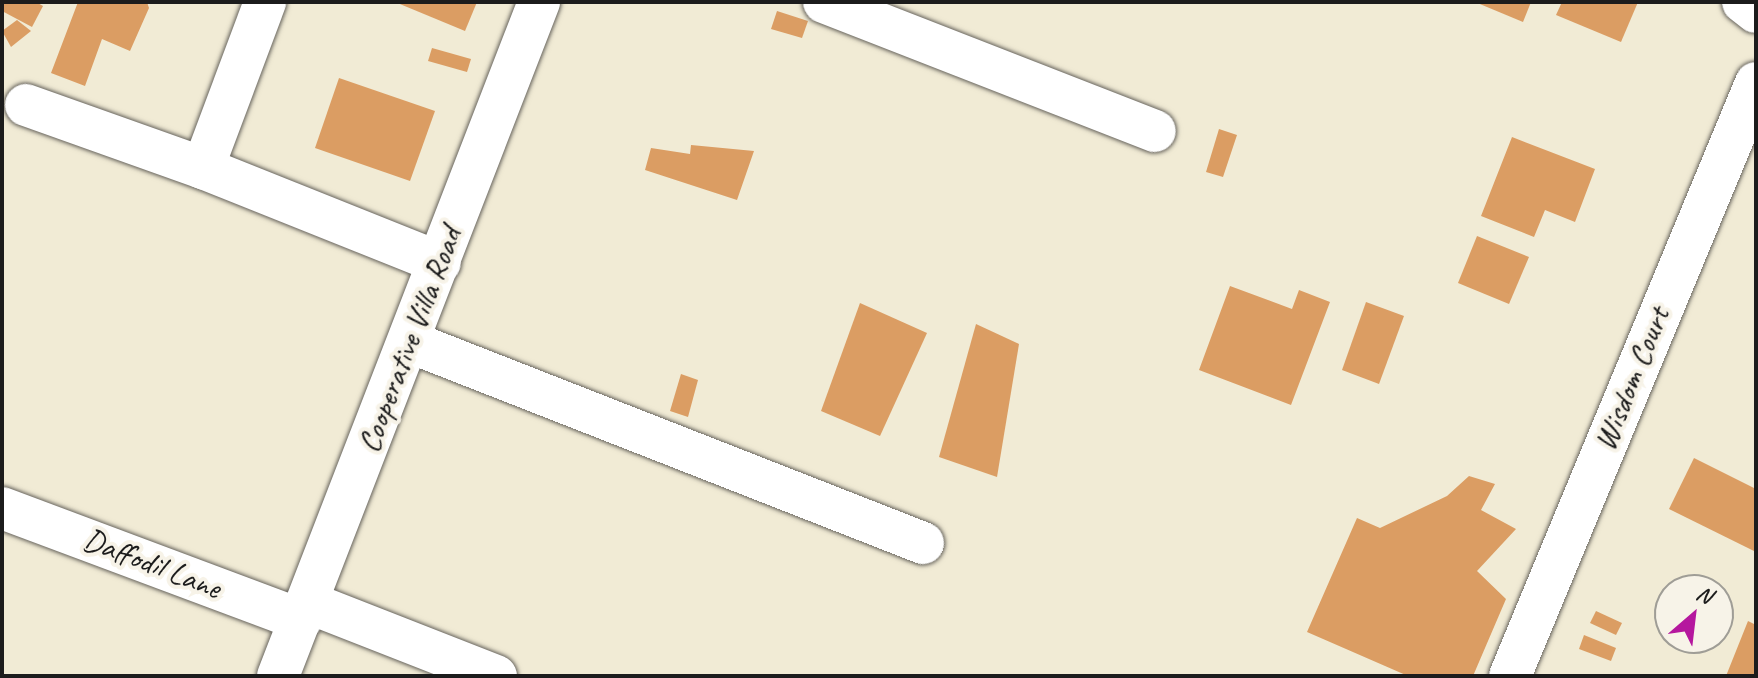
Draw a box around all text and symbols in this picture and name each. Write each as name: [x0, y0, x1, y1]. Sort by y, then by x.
street label: Cooperative Villa Road: [349, 222, 471, 458]
street label: Wisdom Court: [1586, 302, 1678, 456]
street label: Daffodil Lane: [78, 520, 226, 608]
north arrow: [1654, 574, 1734, 654]
text: N: [1692, 579, 1717, 610]

